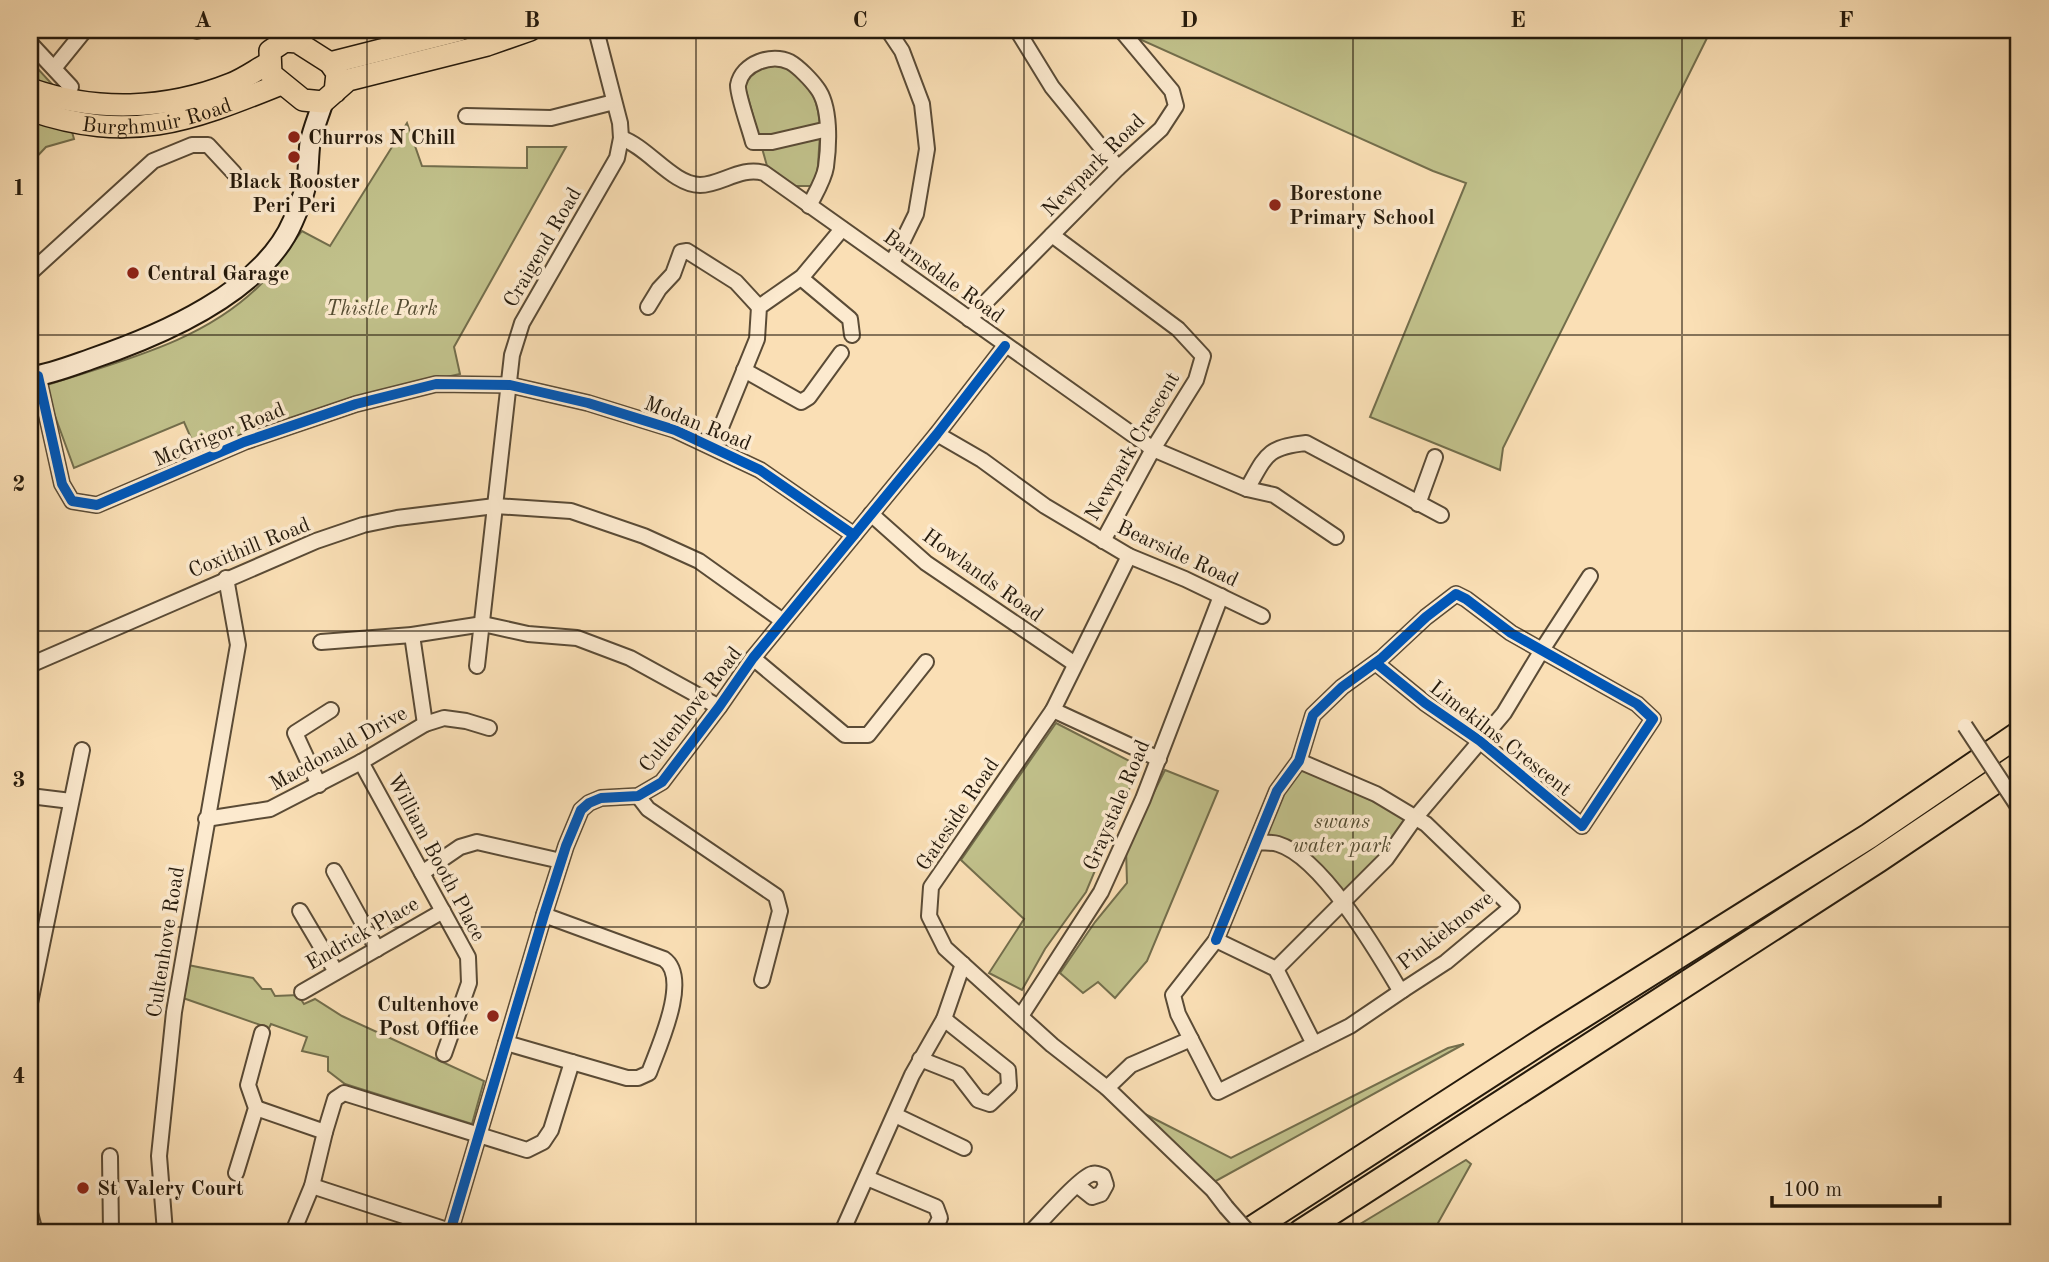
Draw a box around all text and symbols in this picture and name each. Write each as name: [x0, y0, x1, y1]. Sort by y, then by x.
text: A: [194, 9, 212, 32]
text: B: [524, 9, 540, 32]
text: C: [852, 9, 868, 32]
text: D: [1180, 9, 1198, 32]
text: E: [1510, 9, 1526, 32]
text: F: [1838, 9, 1854, 32]
street label: Burghmuir Road: [81, 95, 235, 139]
street label: Newpark Road: [1039, 111, 1149, 221]
place label: Churros N Chill: [308, 128, 456, 149]
marker: Churros N Chill: [286, 129, 302, 145]
marker: Black Rooster Peri Peri: [286, 149, 302, 165]
place label: Black Rooster Peri Peri: [228, 172, 360, 217]
text: 1: [12, 177, 26, 200]
street label: Craigend Road: [501, 184, 586, 311]
place label: Borestone Primary School: [1289, 184, 1435, 229]
marker: Borestone Primary School: [1267, 197, 1283, 213]
street label: Barnsdale Road: [879, 227, 1007, 328]
place label: Central Garage: [147, 264, 289, 285]
marker: Central Garage: [125, 265, 141, 281]
park label: Thistle Park: [326, 299, 438, 320]
street label: Newpark Crescent: [1082, 369, 1184, 525]
street label: Modan Road: [641, 393, 754, 455]
street label: McGrigor Road: [151, 400, 288, 471]
text: 2: [12, 473, 26, 496]
street label: Coxithill Road: [186, 514, 313, 582]
street label: Bearside Road: [1113, 517, 1241, 592]
street label: Howlands Road: [918, 526, 1046, 627]
street label: Cultenhove Road: [636, 643, 746, 777]
street label: Limekilns Crescent: [1425, 677, 1575, 801]
street label: Macdonald Drive: [267, 703, 411, 796]
street label: Graystale Road: [1080, 737, 1154, 874]
street label: Gateside Road: [913, 755, 1003, 875]
text: 3: [12, 769, 26, 792]
street label: William Booth Place: [383, 771, 489, 945]
park label: swans water park: [1293, 812, 1391, 857]
street label: Cultenhove Road: [144, 865, 189, 1019]
street label: Pinkieknowe: [1394, 888, 1498, 975]
street label: Endrick Place: [303, 894, 423, 975]
place label: Cultenhove Post Office: [377, 995, 479, 1040]
marker: Cultenhove Post Office: [485, 1008, 501, 1024]
text: 4: [12, 1065, 26, 1088]
scale bar: [1772, 1164, 1940, 1208]
place label: St Valery Court: [97, 1179, 244, 1200]
marker: St Valery Court: [75, 1180, 91, 1196]
text: 100 m: [1783, 1180, 1842, 1201]

